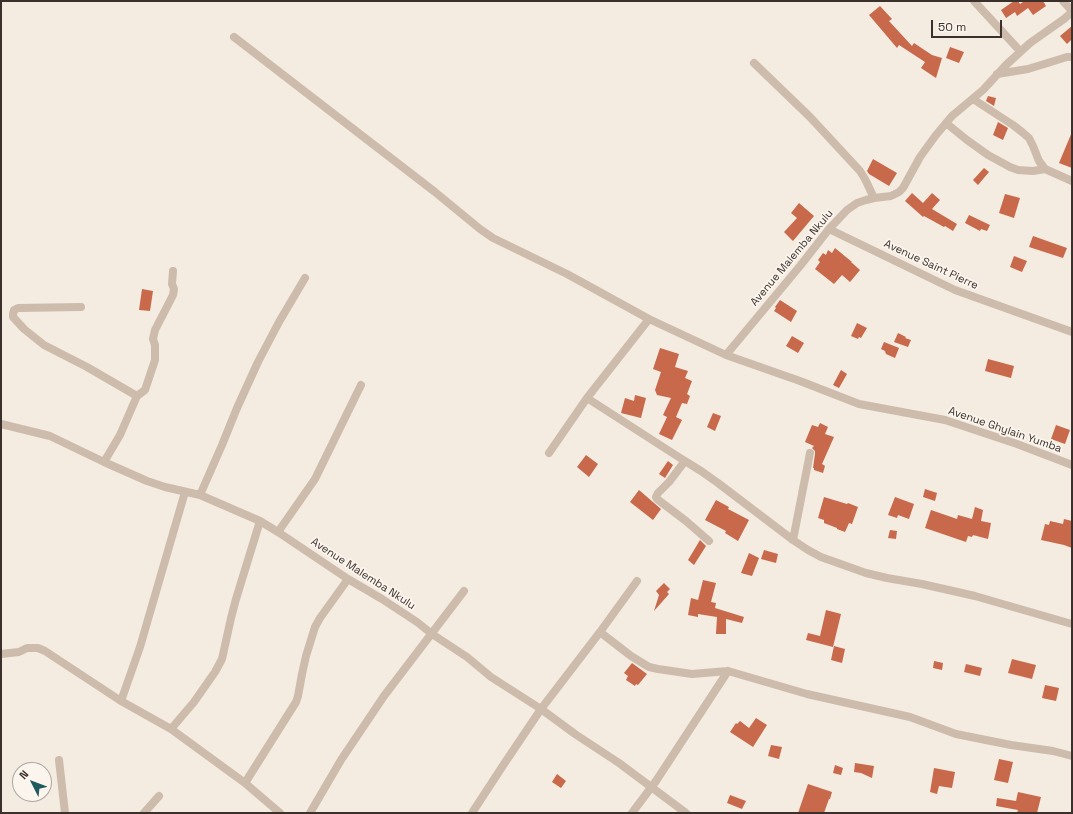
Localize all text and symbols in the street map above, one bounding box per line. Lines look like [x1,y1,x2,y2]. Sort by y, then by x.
scale bar [933,12,1004,38]
text: 50 m [938,19,966,35]
street label: Avenue Malemba Nkulu [748,207,836,309]
street label: Avenue Saint Pierre [882,237,980,293]
street label: Avenue Ghylain Yumba [947,404,1063,456]
street label: Avenue Malemba Nkulu [308,535,418,613]
north arrow [12,762,52,802]
text: N [16,767,31,782]

